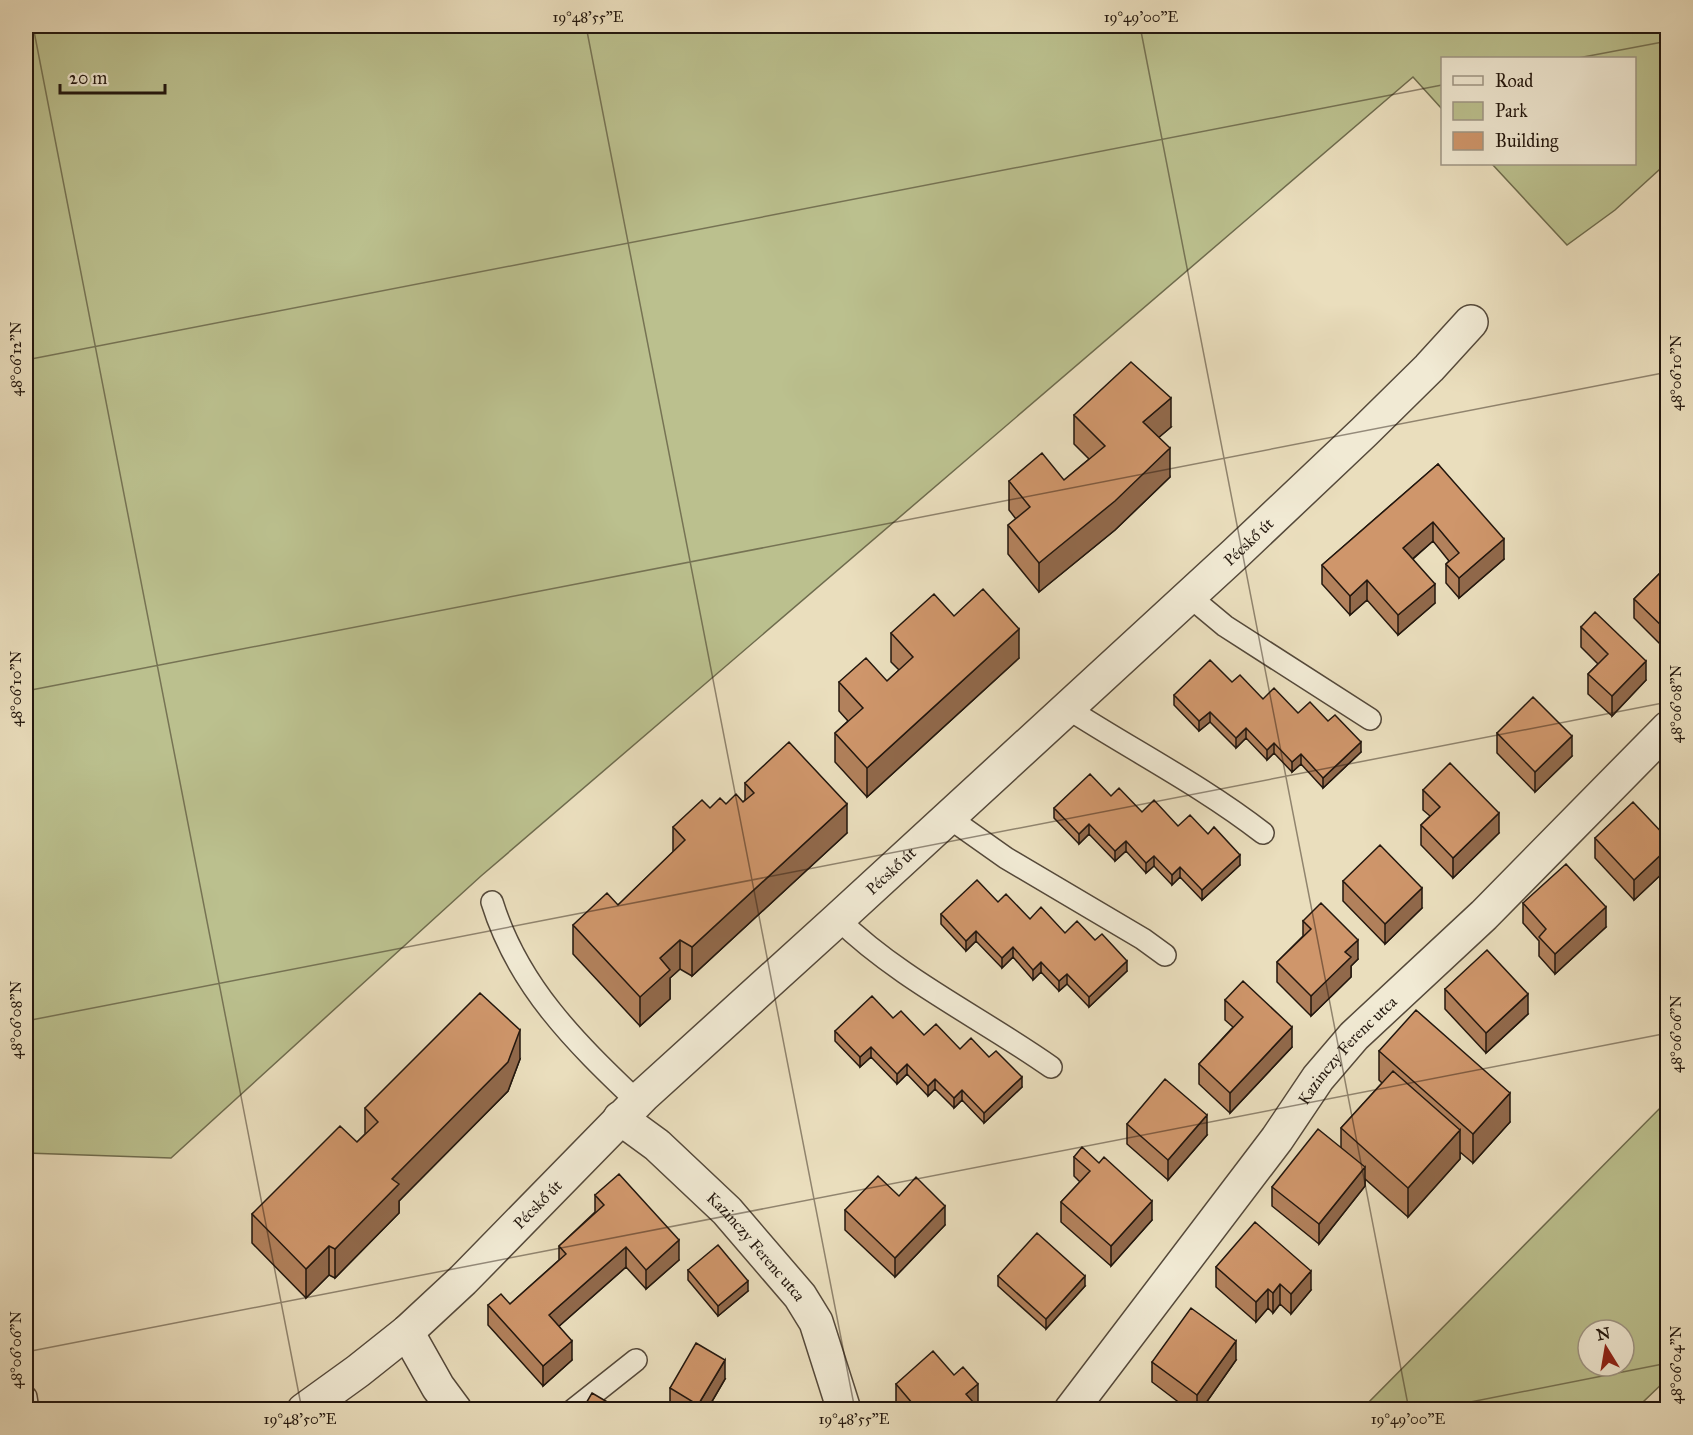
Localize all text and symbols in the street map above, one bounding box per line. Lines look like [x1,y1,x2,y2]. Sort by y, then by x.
text: 19°48'55"E [552,8,624,26]
text: 19°49'00"E [1104,8,1179,26]
scale bar [60,57,165,95]
legend [1441,57,1636,165]
text: 20 m [69,67,107,89]
text: Road [1495,70,1533,92]
text: Park [1495,100,1528,122]
text: Building [1495,130,1559,153]
text: 48°06'12"N [7,321,25,396]
text: 48°06'10"N [1667,335,1685,411]
street label: Pécskő út [1220,513,1277,569]
text: 48°06'10"N [7,651,25,727]
text: 48°06'08"N [1667,665,1685,743]
street label: Pécskő út [862,843,920,898]
text: 48°06'08"N [7,981,25,1059]
street label: Kazinczy Ferenc utca [1294,992,1401,1108]
text: 48°06'06"N [1667,995,1685,1073]
street label: Pécskő út [509,1175,566,1232]
street label: Kazinczy Ferenc utca [703,1188,810,1304]
text: 48°06'06"N [7,1311,25,1389]
north arrow [1576,1318,1636,1378]
text: N [1595,1323,1612,1344]
text: 48°06'04"N [1667,1325,1685,1404]
text: 19°48'50"E [264,1410,337,1428]
text: 19°48'55"E [818,1410,890,1428]
text: 19°49'00"E [1371,1410,1446,1428]

